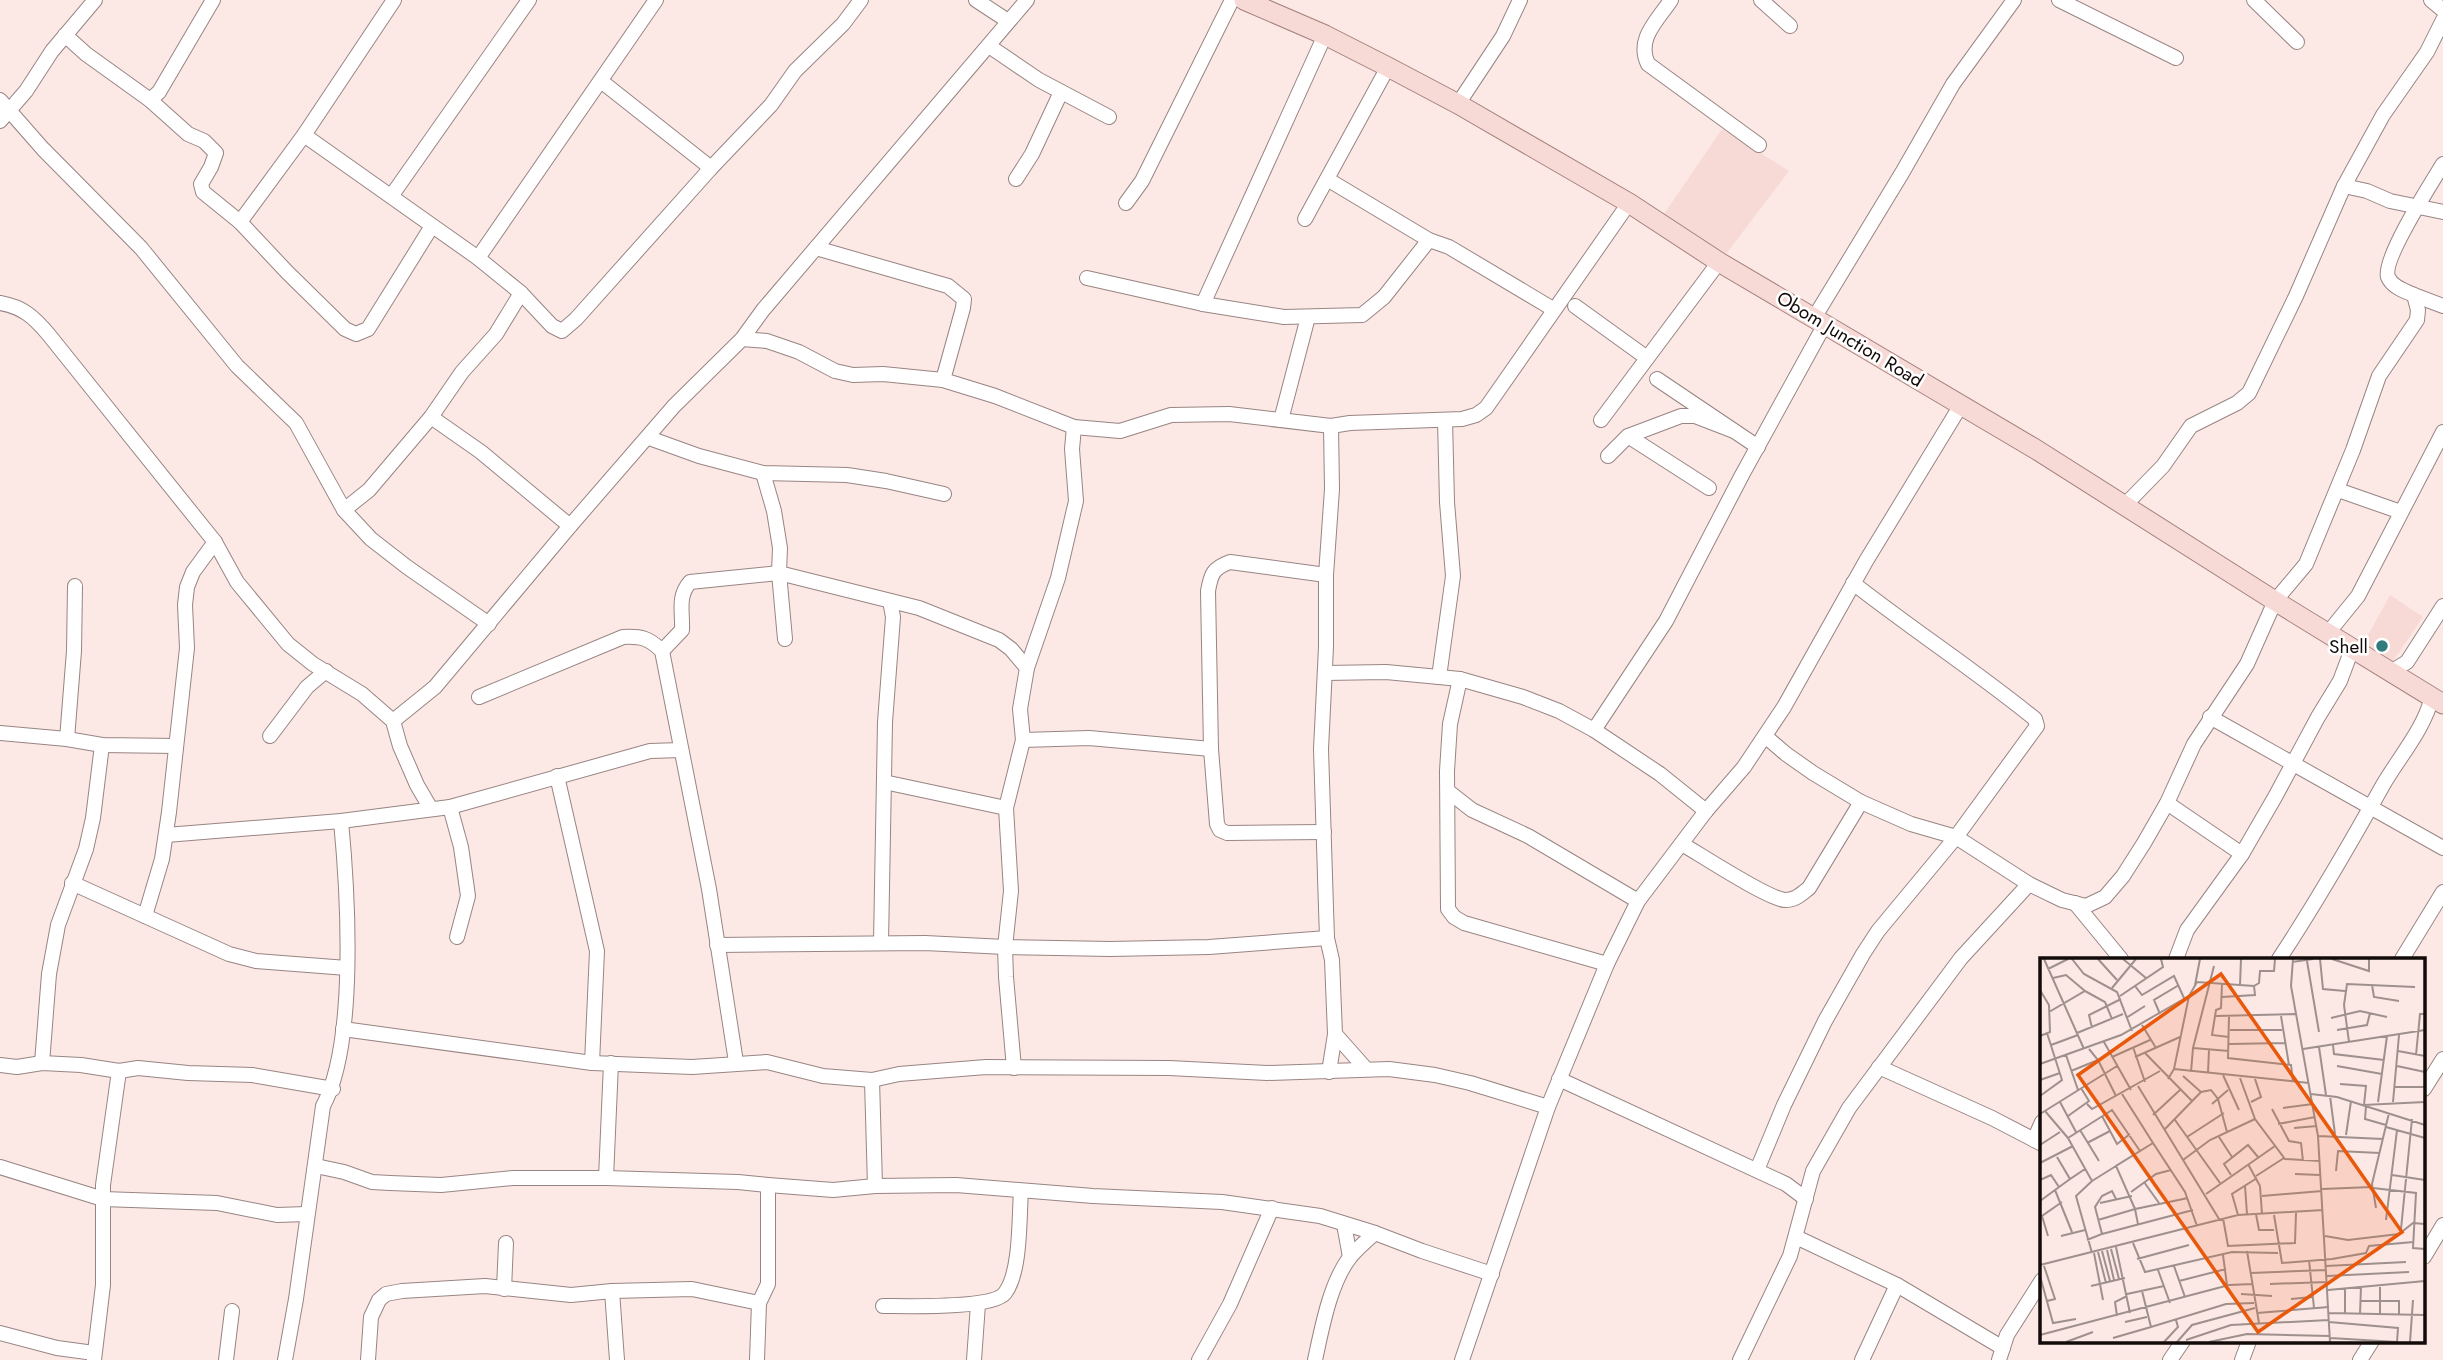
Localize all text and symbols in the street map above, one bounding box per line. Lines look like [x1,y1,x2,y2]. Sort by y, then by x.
street label: Obom Junction Road [1772,284,1928,394]
place label: Shell [2329,633,2368,660]
marker: Shell [2374,638,2390,654]
inset map [2040,958,2426,1342]

